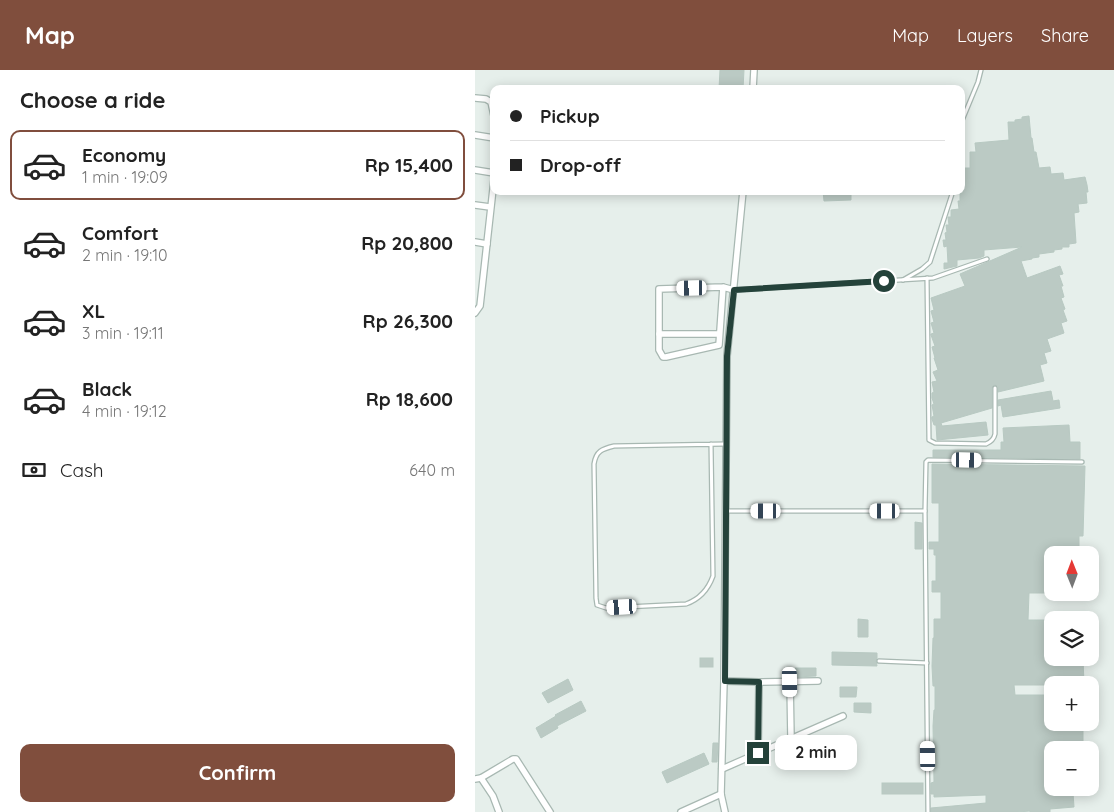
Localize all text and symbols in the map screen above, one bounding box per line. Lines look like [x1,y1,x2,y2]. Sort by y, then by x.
text: Map [25,20,75,50]
text: Map [892,24,929,47]
text: Layers [957,24,1013,47]
text: Share [1041,24,1089,47]
text: Choose a ride [20,86,165,114]
text: Pickup [540,104,600,128]
icon: car [22,143,67,188]
text: Economy [82,143,166,167]
text: Rp 15,400 [365,153,453,177]
text: Drop-off [540,153,621,177]
text: 1 min · 19:09 [82,167,168,187]
icon: car [22,221,67,266]
text: Comfort [82,221,159,245]
text: Rp 20,800 [361,231,453,255]
text: 2 min · 19:10 [82,245,168,265]
route start [873,270,895,292]
car [676,280,707,296]
icon: car [22,299,67,344]
text: XL [82,299,105,323]
text: Rp 26,300 [363,309,453,333]
text: 3 min · 19:11 [82,323,164,343]
icon: car [22,377,67,422]
text: Black [82,377,132,401]
text: Rp 18,600 [366,387,453,411]
text: 4 min · 19:12 [82,401,167,421]
car [951,452,982,468]
icon: cash [20,456,48,484]
text: Cash [60,458,104,482]
text: 640 m [409,460,455,480]
car [751,504,781,519]
car [870,504,900,519]
north arrow [1044,546,1099,601]
map controls [1044,546,1099,796]
car [606,599,637,615]
button: layers [1044,611,1099,666]
car [782,667,797,697]
button: + [1044,676,1099,731]
callout: 2 min [775,736,858,770]
car [920,741,935,771]
button: − [1044,741,1099,796]
route end [747,742,769,764]
text: 2 min [795,742,837,762]
button: Confirm [20,744,455,802]

